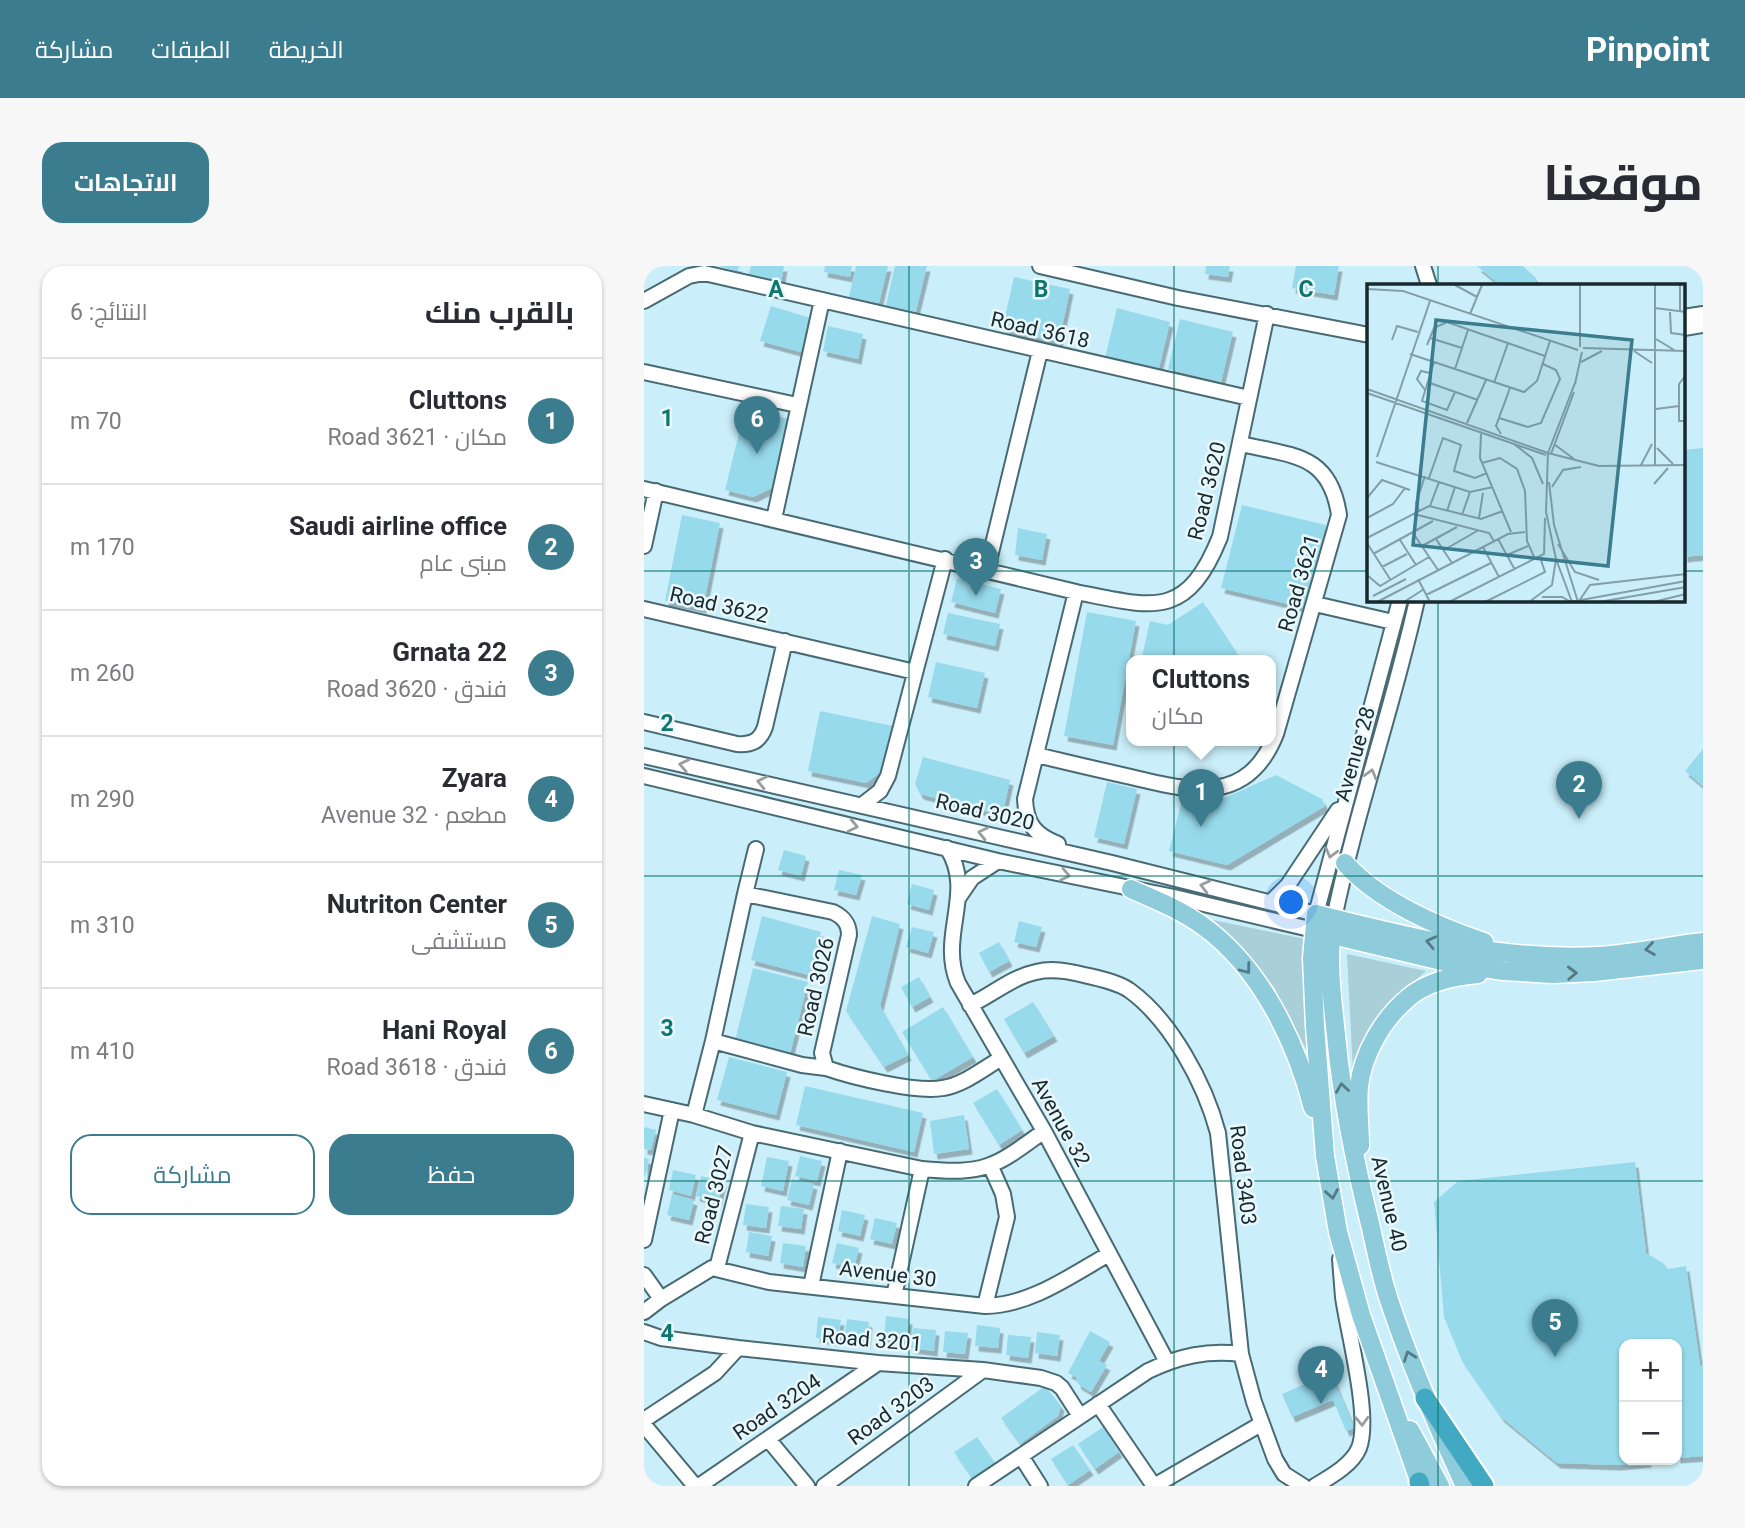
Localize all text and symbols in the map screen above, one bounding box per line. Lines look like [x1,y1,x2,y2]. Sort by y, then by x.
text: Pinpoint [1586,30,1710,69]
text: مشاركة [35,36,113,64]
text: الطبقات [151,36,231,64]
text: الخريطة [269,36,344,64]
button: الاتجاهات [42,142,209,223]
text: موقعنا [1543,155,1703,212]
text: A [768,276,784,303]
text: B [1034,276,1048,303]
text: C [1298,276,1314,303]
inset map [1367,284,1686,602]
text: بالقرب منك [425,295,574,330]
text: النتائج: 6 [70,299,148,326]
street label: Road 3618 [988,307,1092,353]
text: Cluttons [409,385,507,415]
pin: 6 [734,396,780,454]
text: 1 [660,405,674,432]
text: 70 m [70,408,122,435]
text: 1 [544,408,558,435]
text: مكان · Road 3621 [327,424,507,451]
street label: Road 3620 [1183,439,1231,543]
text: Saudi airline office [289,511,507,541]
street label: Road 3621 [1274,531,1324,635]
text: 170 m [70,534,135,561]
text: 2 [544,534,558,561]
pin: 3 [953,538,999,596]
text: مبنى عام [419,550,507,577]
street label: Road 3622 [667,582,771,628]
text: Grnata 22 [392,637,507,667]
popup [1126,655,1276,746]
text: 260 m [70,660,135,687]
text: 3 [544,660,558,687]
text: Cluttons [1152,664,1250,694]
text: فندق · Road 3620 [327,676,507,703]
text: مكان [1152,703,1204,730]
street label: Avenue 28 [1330,704,1380,804]
text: 2 [660,710,674,737]
one-way arrow [678,758,690,773]
pin: 2 [1556,761,1602,819]
text: Zyara [442,763,507,793]
one-way arrow [1362,768,1377,780]
pin: 1 [1178,769,1224,827]
one-way arrow [756,776,768,791]
text: 290 m [70,786,135,813]
text: 4 [544,786,558,813]
street label: Road 3020 [933,789,1037,835]
text: مطعم · Avenue 32 [321,802,507,829]
one-way arrow [847,818,859,832]
one-way arrow [977,827,989,842]
one-way arrow [1325,847,1339,859]
one-way arrow [1059,866,1071,881]
one-way arrow [1199,880,1211,894]
your location [1274,885,1308,919]
text: Nutriton Center [327,889,507,919]
text: 310 m [70,912,135,939]
text: 5 [544,912,558,939]
text: مستشفى [411,928,507,955]
street label: Road 3026 [793,935,839,1039]
one-way arrow [1425,935,1437,950]
one-way arrow [1644,941,1656,956]
one-way arrow [1237,961,1250,974]
one-way arrow [1568,965,1578,981]
text: Hani Royal [382,1015,507,1045]
text: 3 [660,1015,674,1042]
text: 410 m [70,1038,135,1065]
text: 6 [544,1038,558,1065]
text: فندق · Road 3618 [327,1054,507,1081]
street label: Avenue 32 [1027,1074,1095,1171]
one-way arrow [1335,1082,1350,1094]
street label: Road 3403 [1225,1124,1261,1226]
button: مشاركة [70,1134,315,1215]
button: حفظ [329,1134,574,1215]
street label: Road 3027 [690,1143,738,1247]
street label: Avenue 40 [1366,1154,1412,1254]
one-way arrow [1323,1188,1338,1200]
street label: Avenue 30 [838,1256,938,1292]
pin: 5 [1532,1299,1578,1357]
text: 4 [660,1320,674,1347]
street label: Road 3201 [821,1324,923,1356]
map controls [1619,1339,1682,1465]
button: + [1619,1339,1682,1402]
pin: 4 [1298,1346,1344,1404]
one-way arrow [1403,1350,1417,1362]
street label: Road 3204 [729,1369,826,1445]
street label: Road 3203 [843,1372,939,1450]
button: − [1619,1402,1682,1465]
one-way arrow [1354,1416,1369,1427]

